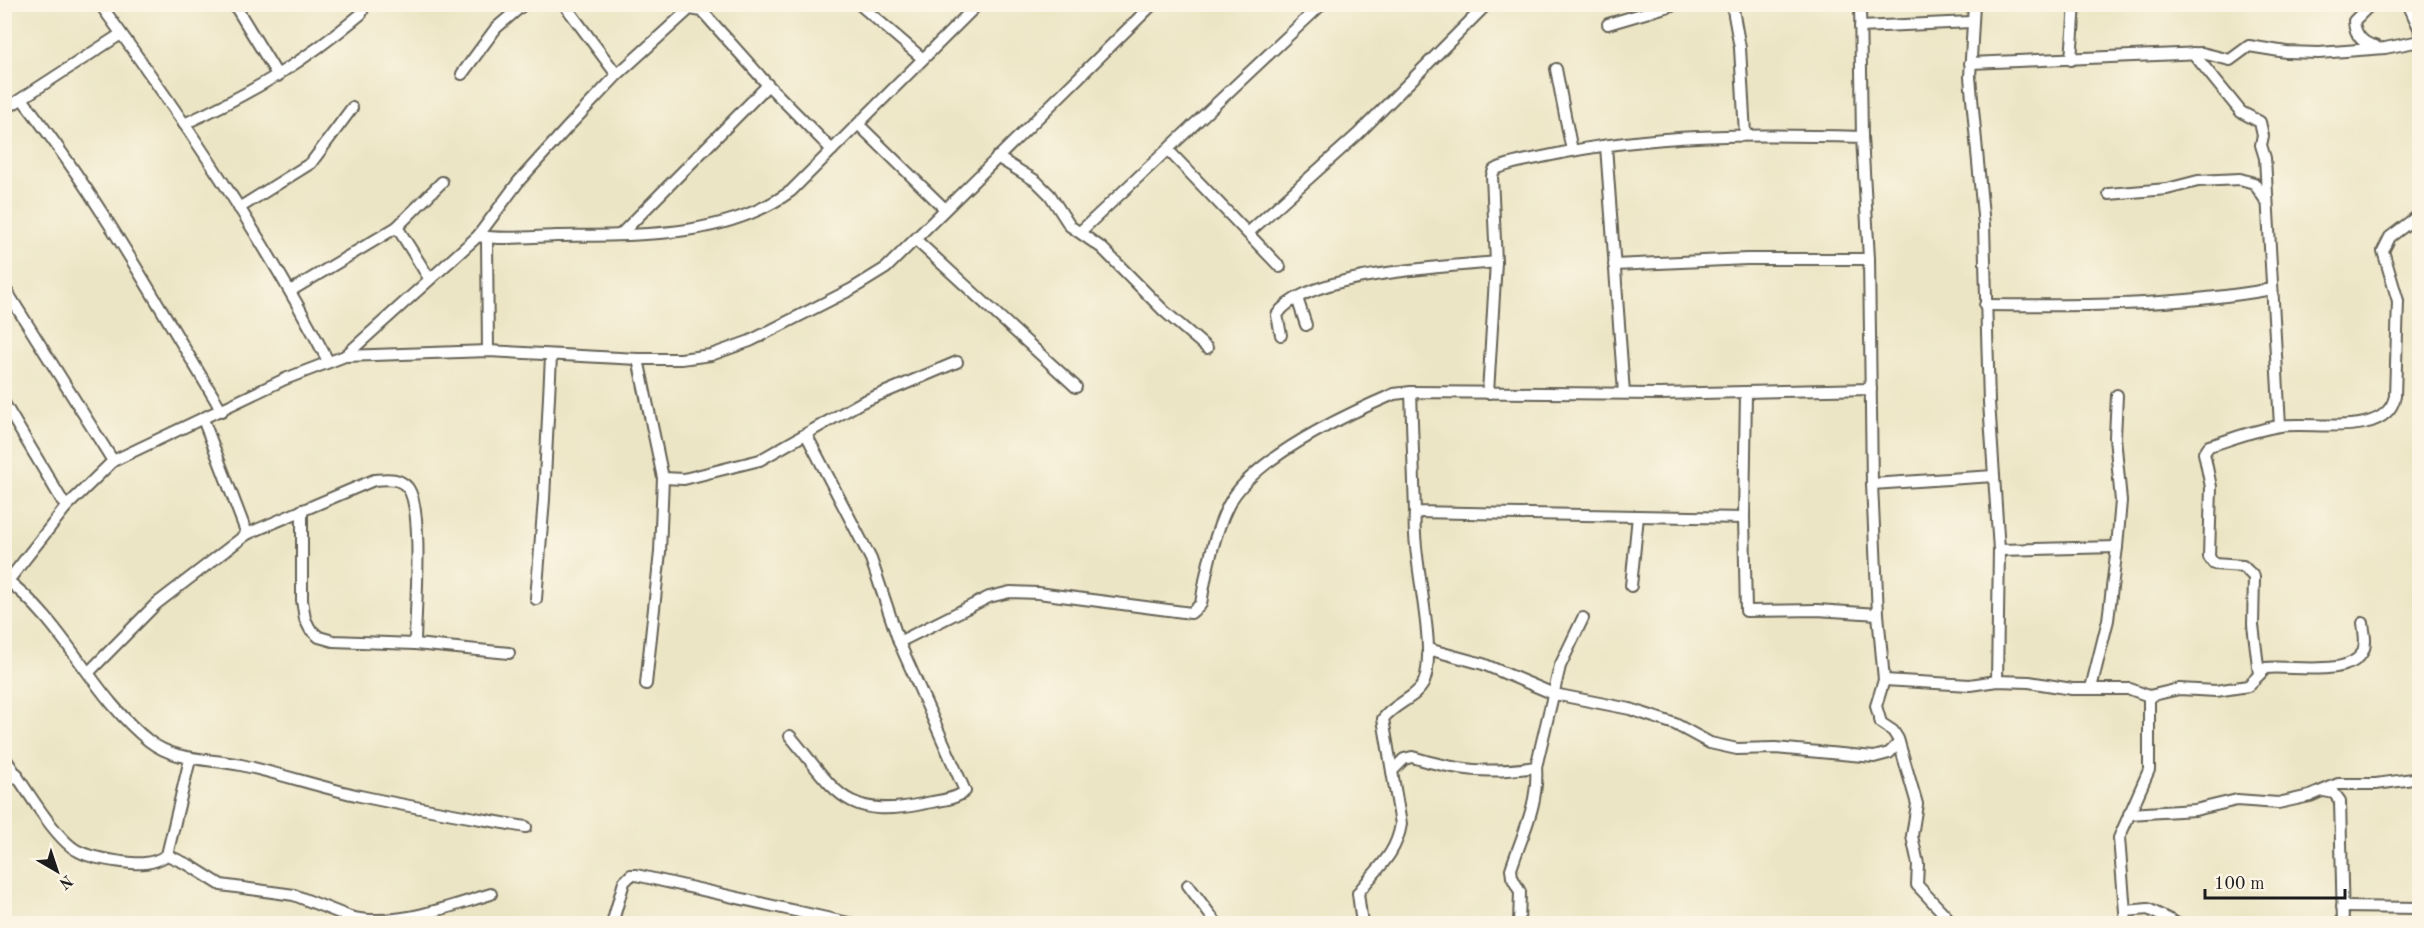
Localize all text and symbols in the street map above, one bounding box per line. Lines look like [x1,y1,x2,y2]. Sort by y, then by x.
north arrow [27,841,87,901]
scale bar [2205,862,2344,900]
text: N [55,871,75,892]
text: 100 m [2214,875,2265,893]

